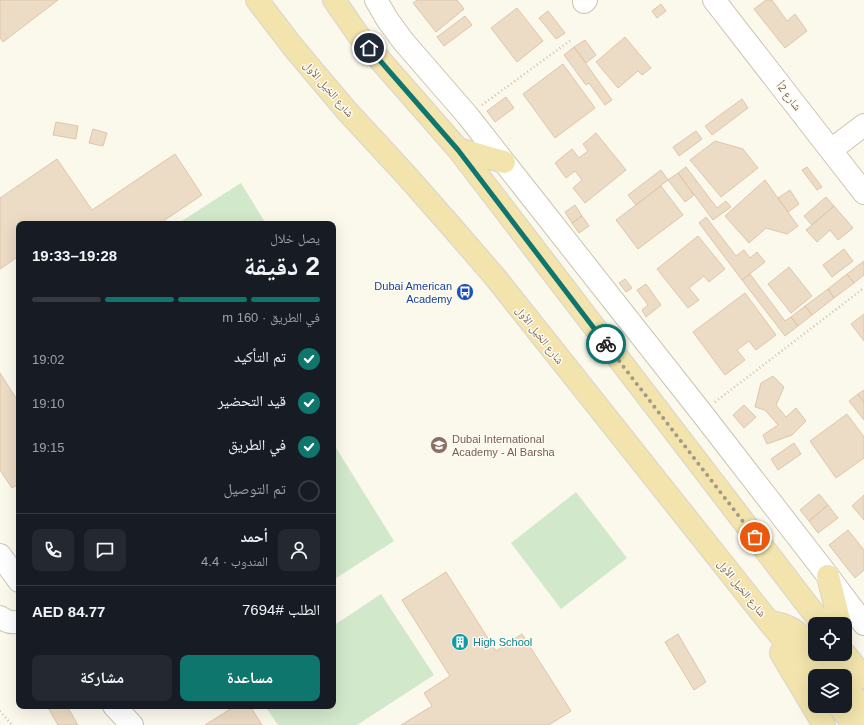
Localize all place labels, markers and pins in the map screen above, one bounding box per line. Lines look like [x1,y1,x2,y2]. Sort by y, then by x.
pin [352,31,386,65]
place label: Dubai American Academy [374,280,452,305]
bus stop icon: Dubai American Academy [455,282,475,302]
place label: Dubai International Academy - Al Barsha [452,433,556,458]
school or university icon: Dubai International Academy - Al Barsha [429,435,449,455]
pin [738,520,772,554]
building icon: High School [450,632,470,652]
place label: High School [473,636,532,648]

